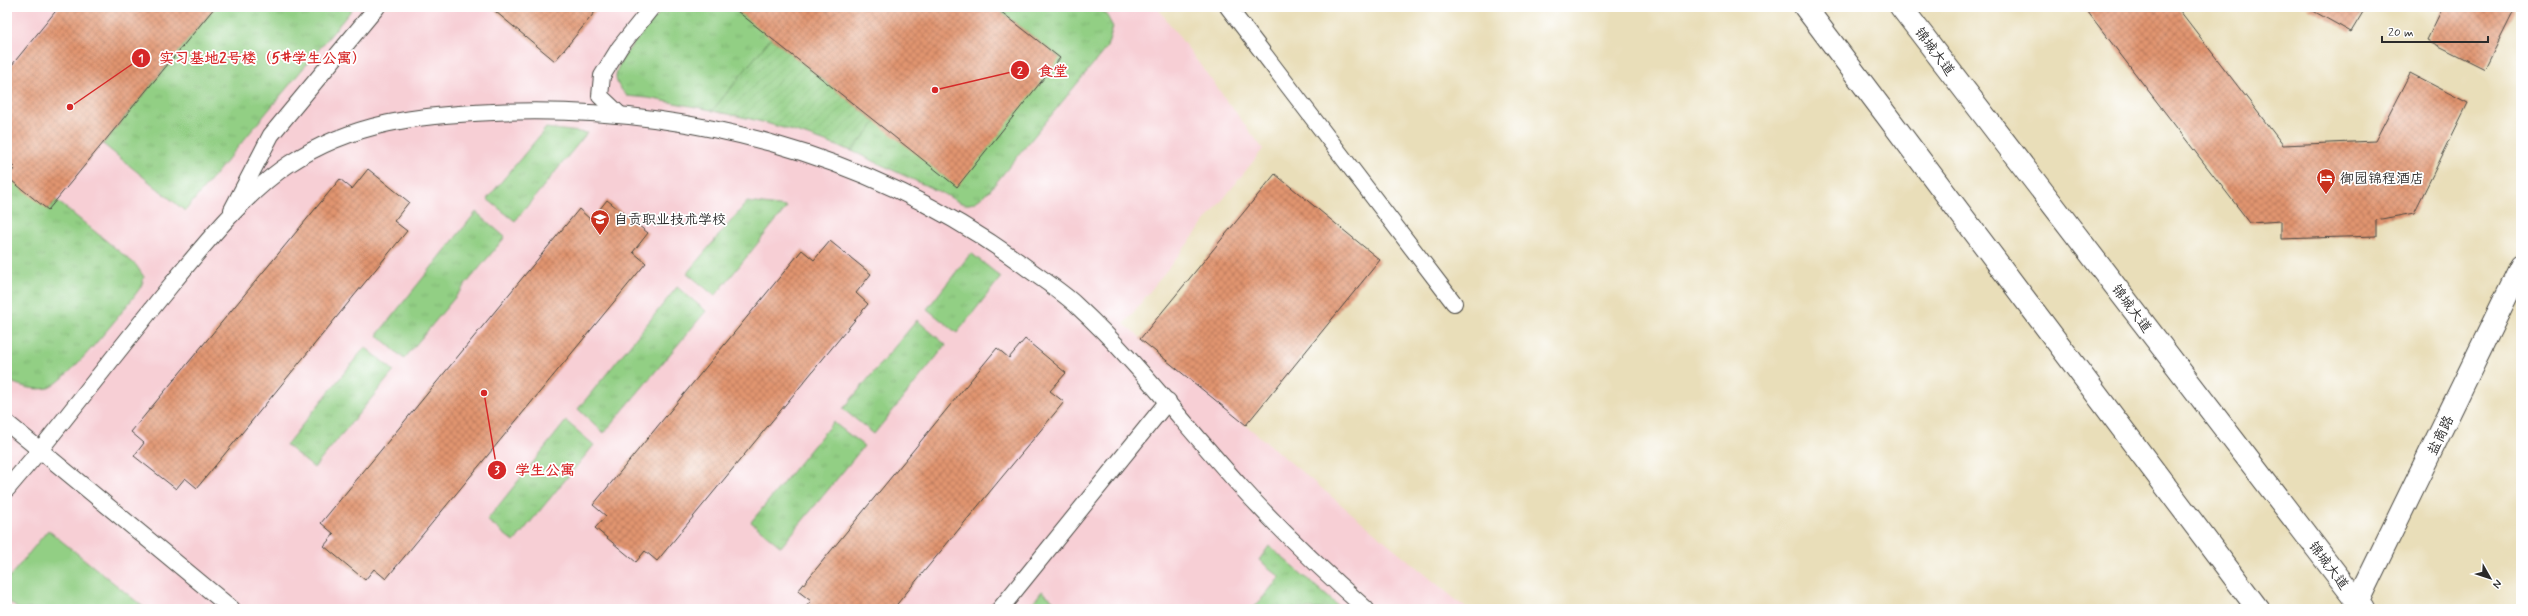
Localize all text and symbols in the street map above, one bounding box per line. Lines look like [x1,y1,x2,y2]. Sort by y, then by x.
scale bar [2382,18,2488,44]
street label: 锦城大道 [1910,24,1958,79]
text: 20 m [2388,25,2414,41]
callout: 实习基地2号楼（5#学生公寓） [131,44,375,71]
text: 实习基地2号楼（5#学生公寓） [159,49,367,69]
text: 1 [138,51,144,67]
callout: 食堂 [1010,57,1076,84]
text: 食堂 [1038,62,1068,82]
text: 2 [1017,64,1023,80]
hotel icon: 御园锦程酒店 [2315,167,2337,195]
place label: 御园锦程酒店 [2340,170,2424,188]
school or university icon: 自贡职业技术学校 [589,208,611,236]
place label: 自贡职业技术学校 [614,211,726,229]
street label: 锦城大道 [2107,281,2155,336]
street label: 盐商路 [2424,413,2458,458]
callout: 学生公寓 [487,457,583,484]
text: 学生公寓 [515,461,575,481]
text: 3 [494,463,500,479]
street label: 锦城大道 [2304,538,2352,593]
north arrow [2470,558,2510,598]
text: N [2489,576,2505,591]

